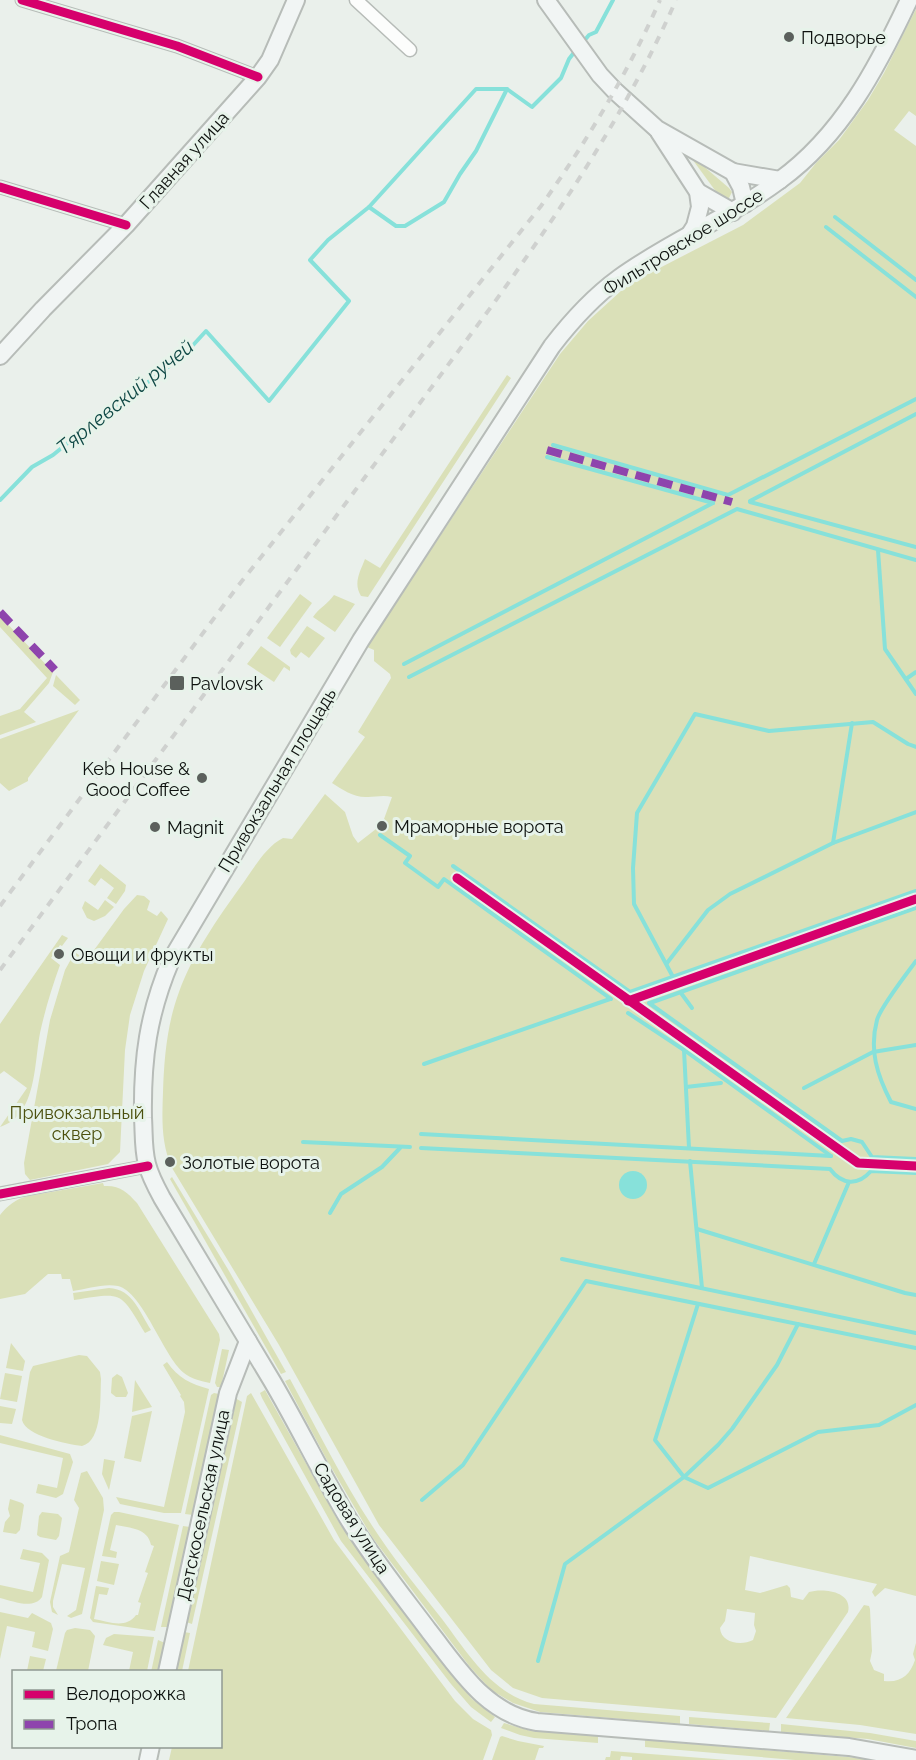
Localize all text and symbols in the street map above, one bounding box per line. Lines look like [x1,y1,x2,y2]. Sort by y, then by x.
place label: Подворье [801,27,886,48]
marker: Подворье [782,30,796,44]
street label: Главная улица [135,107,233,213]
street label: Фильтровское шоссе [599,184,767,300]
water label: Тярлевский ручей [52,334,198,460]
place label: Pavlovsk [190,673,264,694]
marker: Pavlovsk [168,674,186,692]
street label: Привокзальная площадь [214,684,340,876]
place label: Keb House & Good Coffee [82,758,190,800]
marker: Keb House & Good Coffee [195,771,209,785]
place label: Мраморные ворота [394,816,564,837]
place label: Magnit [167,817,224,838]
marker: Мраморные ворота [375,819,389,833]
marker: Magnit [148,820,162,834]
place label: Овощи и фрукты [71,944,213,965]
marker: Овощи и фрукты [52,947,66,961]
park label: Привокзальный сквер [10,1102,144,1144]
place label: Золотые ворота [182,1152,320,1173]
marker: Золотые ворота [163,1155,177,1169]
street label: Детскосельская улица [172,1408,234,1602]
street label: Садовая улица [309,1459,395,1577]
legend [12,1670,222,1748]
text: Велодорожка [66,1683,186,1704]
text: Тропа [66,1713,117,1734]

